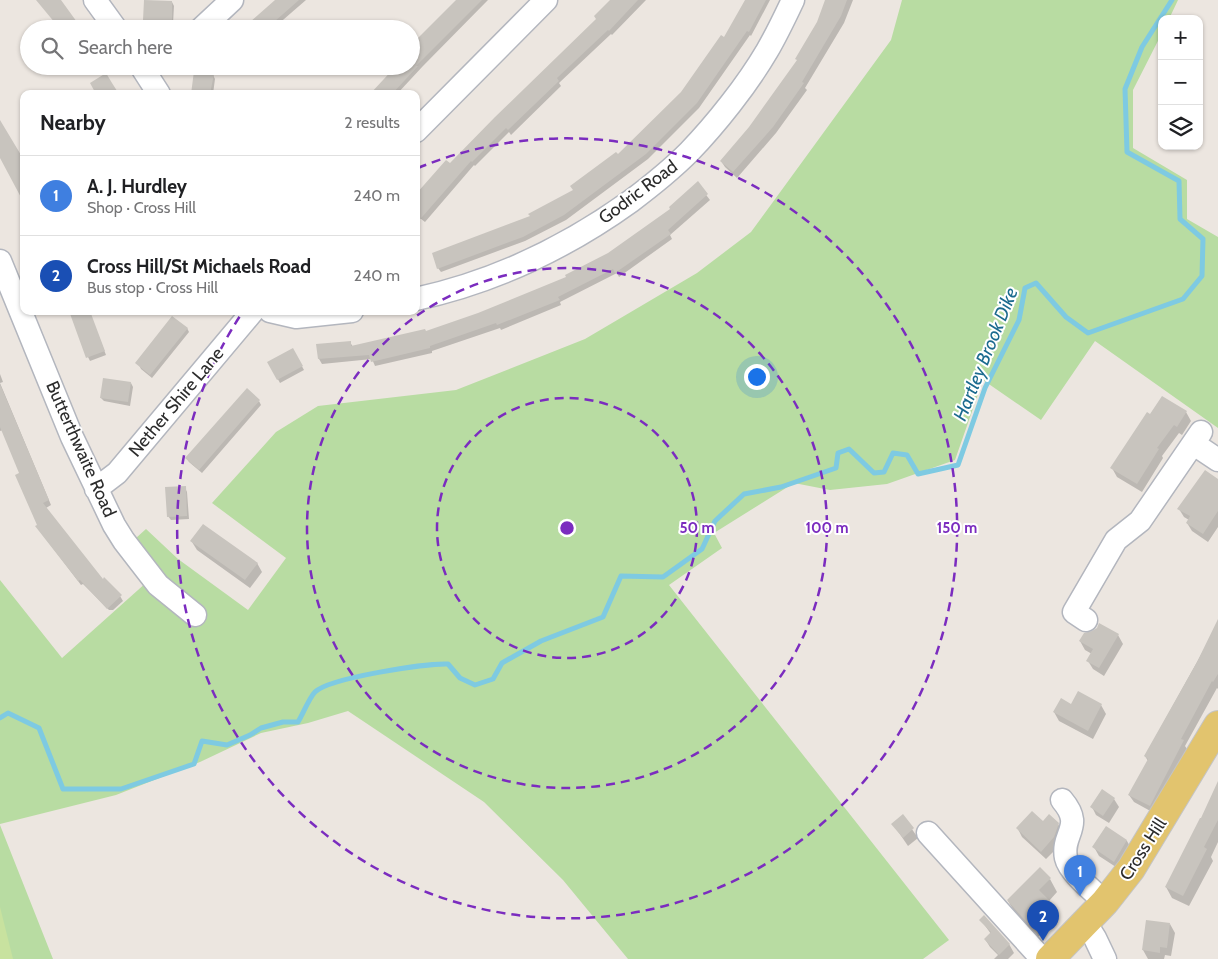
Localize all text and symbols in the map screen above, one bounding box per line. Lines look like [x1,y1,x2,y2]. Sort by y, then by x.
map controls [1158,15,1203,150]
button: + [1158,15,1203,60]
search box [20,20,420,75]
icon: search [38,34,66,62]
text: Search here [78,36,172,59]
button: − [1158,60,1203,105]
button: layers [1158,105,1203,150]
text: Nearby [40,110,106,135]
text: 2 results [344,113,400,132]
street label: Godric Road [594,155,682,229]
text: A. J. Hurdley [87,175,187,198]
text: 1 [53,186,59,205]
text: 240 m [354,186,400,205]
text: Shop · Cross Hill [87,198,196,217]
text: Cross Hill/St Michaels Road [87,255,311,278]
text: 2 [52,266,60,285]
text: 240 m [354,266,400,285]
text: Bus stop · Cross Hill [87,278,218,297]
water label: Hartley Brook Dike [948,284,1023,424]
street label: Nether Shire Lane [124,343,228,461]
your location [744,364,770,390]
street label: Butterthwaite Road [41,378,121,520]
centre of rings [558,519,576,537]
text: 50 m [679,519,715,537]
text: 100 m [805,519,849,537]
text: 150 m [937,519,977,537]
street label: Cross Hill [1115,813,1172,884]
pin: 1 [1064,855,1096,896]
pin: 2 [1027,900,1059,941]

